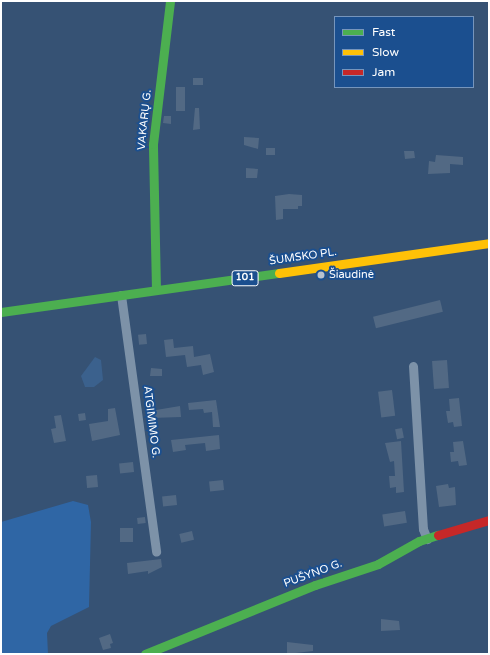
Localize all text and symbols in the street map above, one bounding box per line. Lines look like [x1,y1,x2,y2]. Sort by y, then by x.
legend [334,16,474,88]
text: Fast [372,25,395,39]
text: Slow [372,45,399,59]
text: Jam [372,65,395,79]
street label: VAKARŲ G. [135,89,155,151]
street label: ŠUMSKO PL. [268,246,338,268]
place label: Šiaudinė [329,268,374,282]
road number: 101 [231,270,259,286]
marker: Šiaudinė [316,270,326,280]
street label: ATGIMIMO G. [140,385,162,459]
street label: PUŠYNO G. [282,557,344,591]

